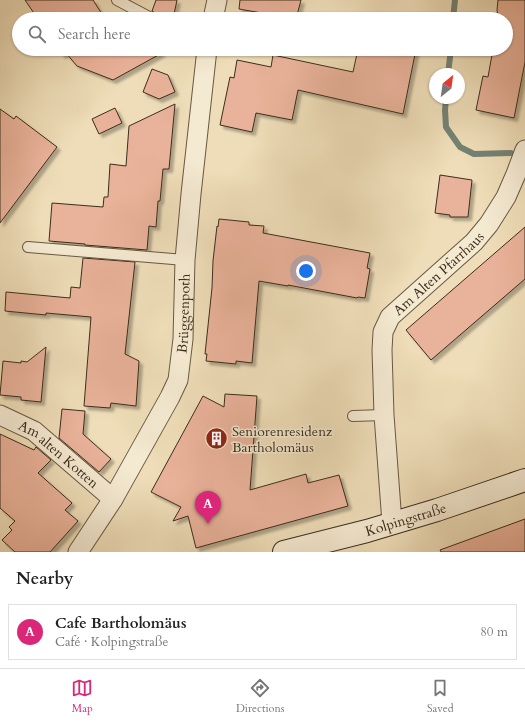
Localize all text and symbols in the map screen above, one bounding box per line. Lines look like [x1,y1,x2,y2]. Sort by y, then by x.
search box [12,12,513,56]
icon: search [26,23,48,45]
text: Search here [58,24,131,44]
north arrow [429,68,465,104]
street label: Am Alten Pfarrhaus [389,228,489,320]
your location [296,261,316,281]
street label: Brüggenpoth [172,273,195,354]
street label: Am alten Kotten [15,416,103,493]
place label: Seniorenresidenz Bartholomäus [232,422,333,457]
building icon: Seniorenresidenz Bartholomäus [204,426,230,452]
pin: A [195,491,221,524]
street label: Kolpingstraße [363,499,449,541]
text: Nearby [16,567,73,590]
text: Cafe Bartholomäus [55,613,186,633]
text: A [25,623,35,641]
text: 80 m [480,623,508,641]
text: Café · Kolpingstraße [55,633,168,651]
tab: Map [71,677,93,716]
tab: Directions [236,677,284,716]
tab: Saved [427,677,454,716]

